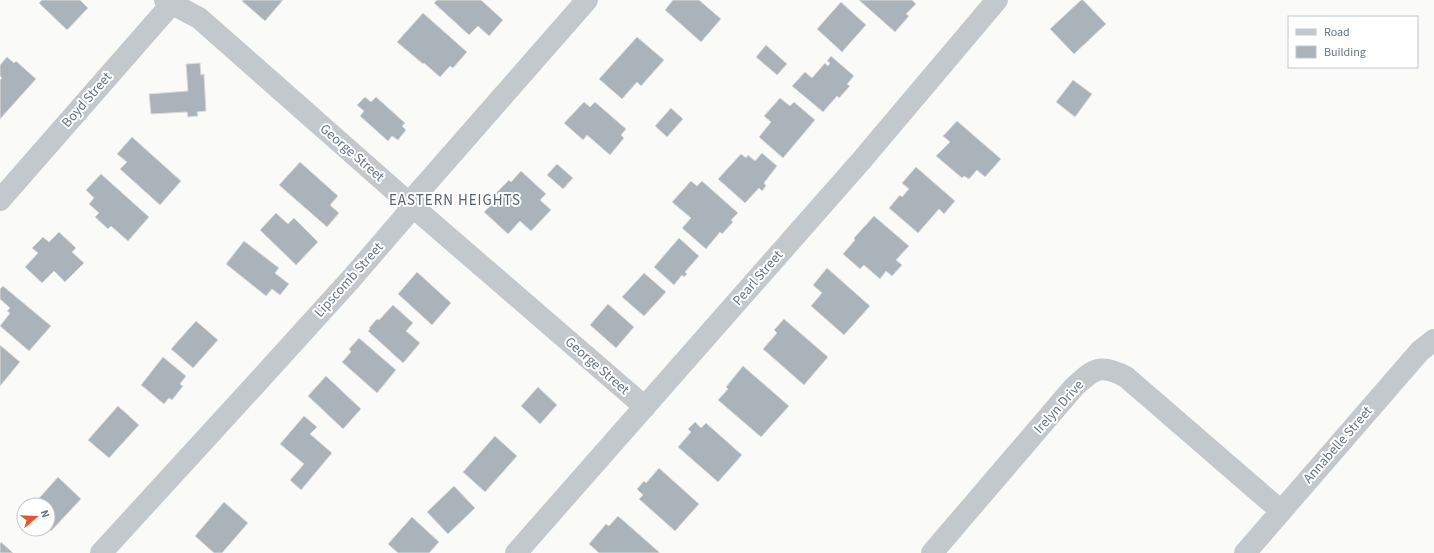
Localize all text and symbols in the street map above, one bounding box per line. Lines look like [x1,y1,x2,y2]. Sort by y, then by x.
legend [1288,16,1418,68]
text: Road [1324,24,1350,41]
text: Building [1324,44,1366,61]
street label: Boyd Street [57,68,117,132]
street label: George Street [315,119,389,187]
district label: EASTERN HEIGHTS [389,190,521,211]
street label: Lipscomb Street [310,238,388,322]
street label: Pearl Street [728,246,788,310]
street label: George Street [560,332,634,400]
street label: Irelyn Drive [1029,376,1089,438]
street label: Annabelle Street [1299,402,1377,488]
north arrow [16,497,56,537]
text: N [37,508,53,520]

